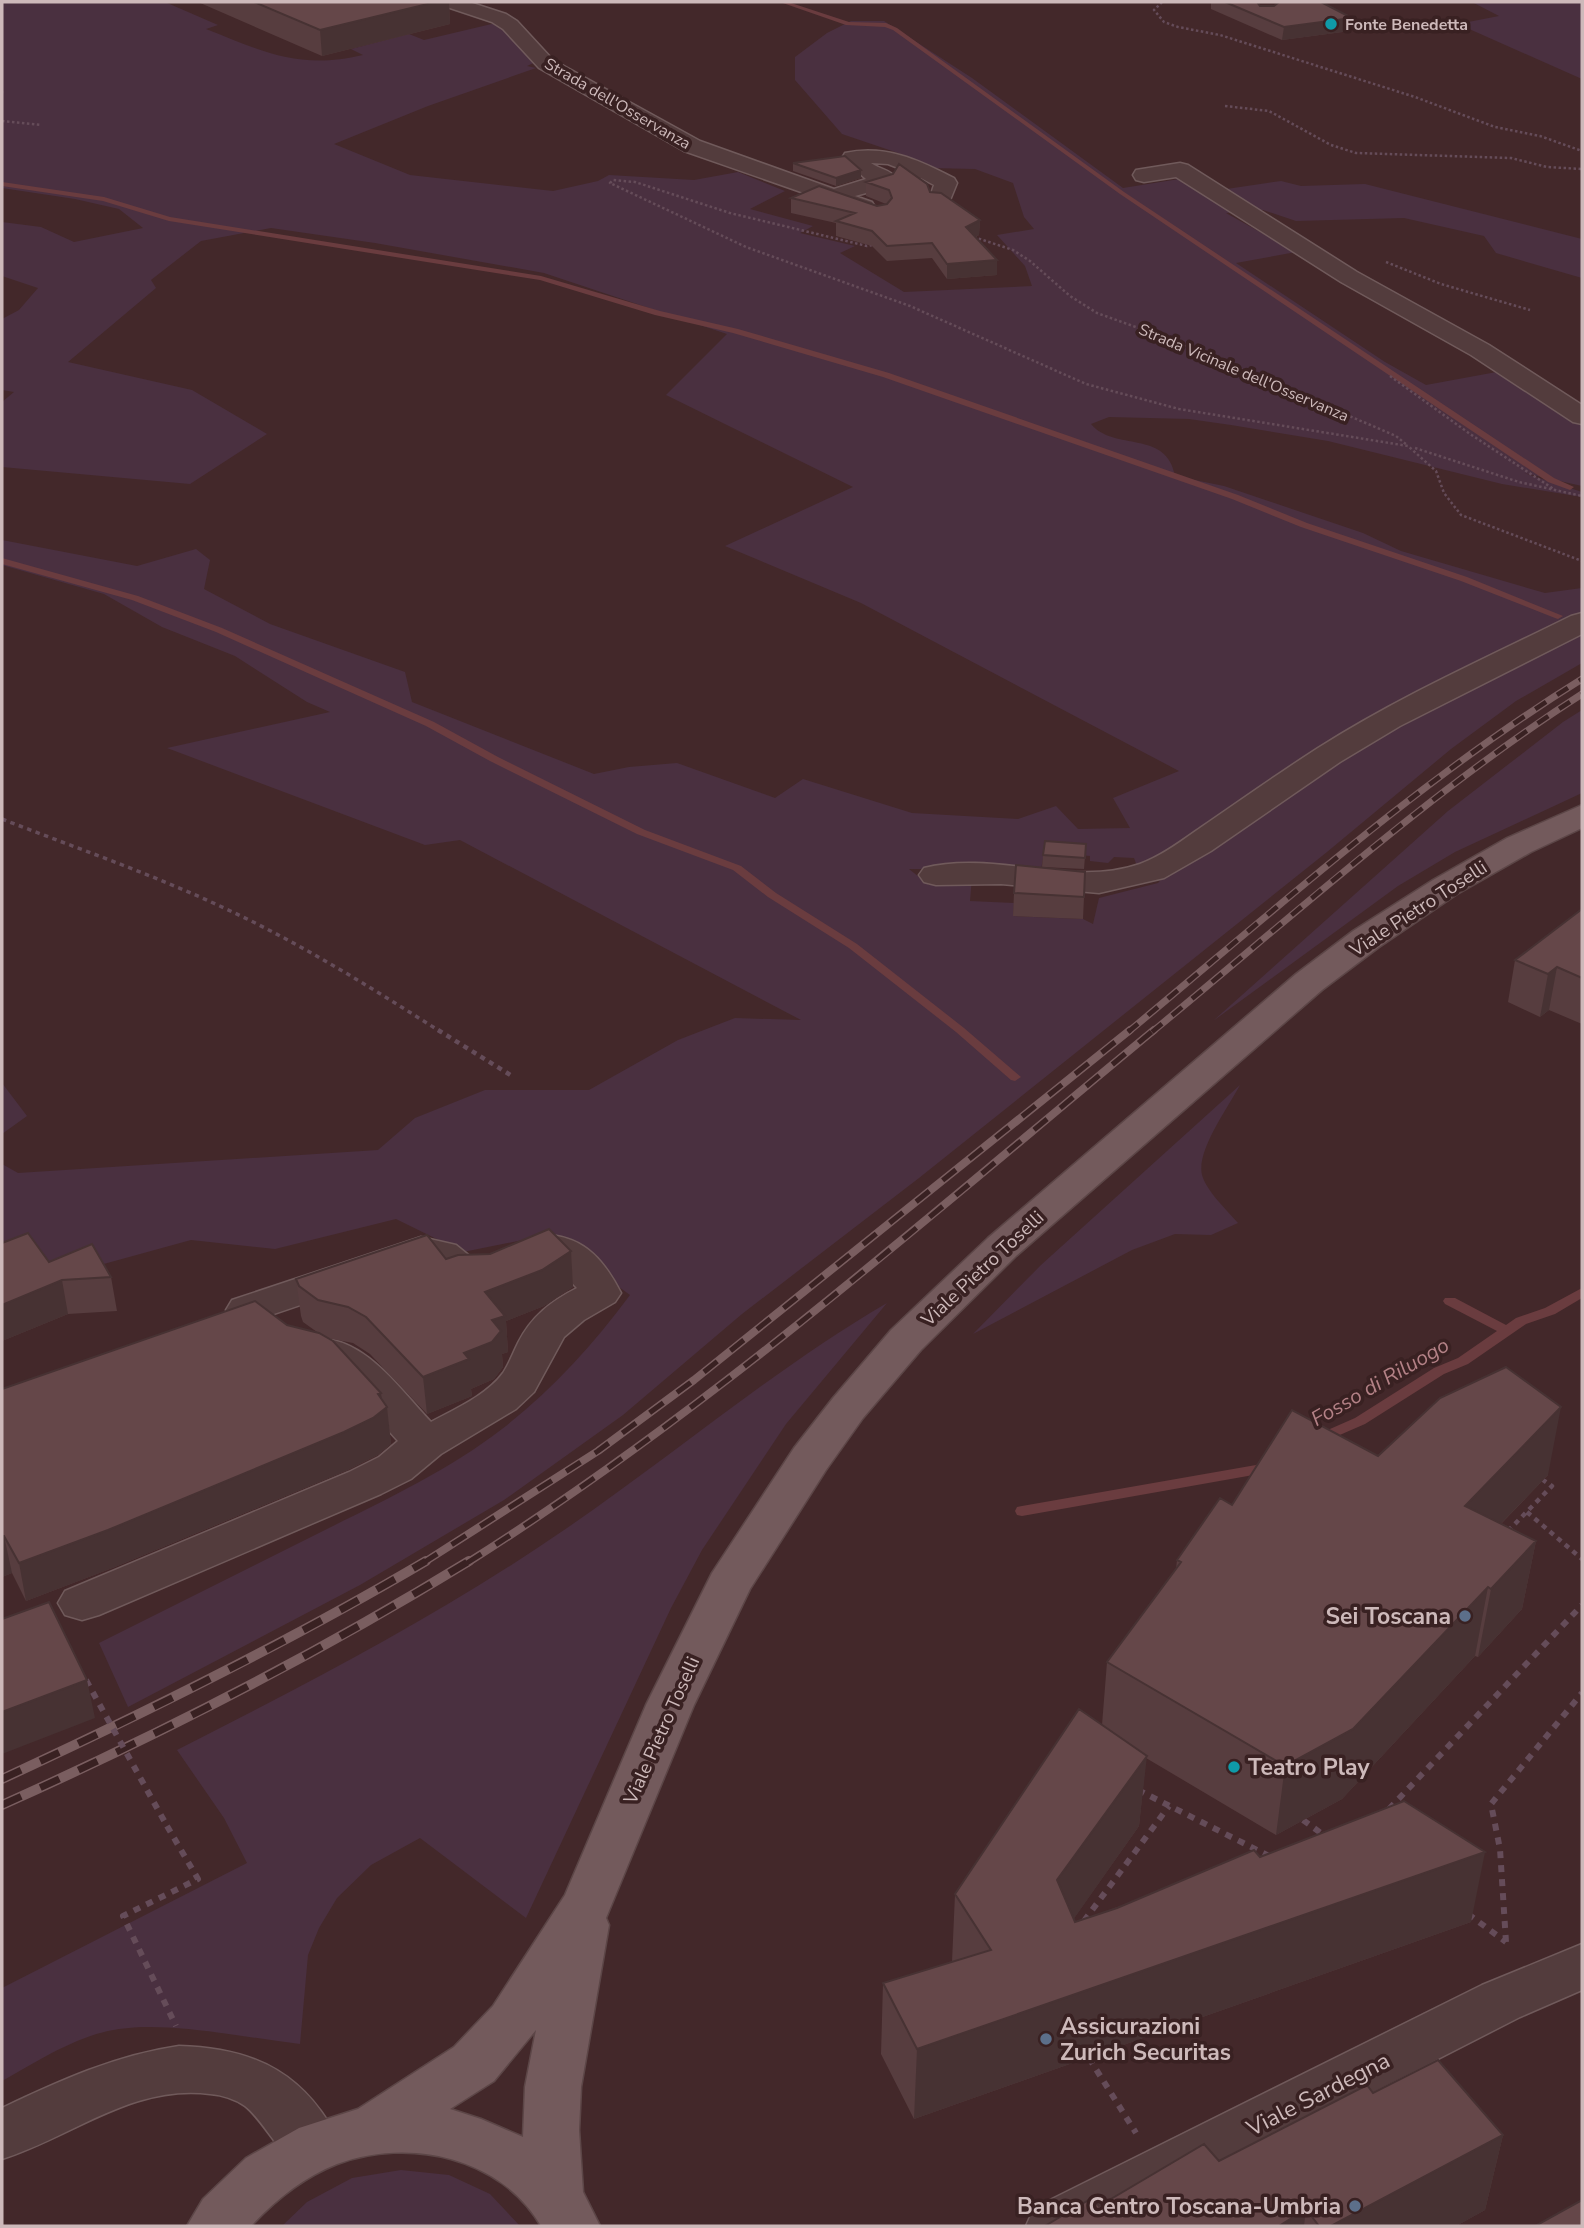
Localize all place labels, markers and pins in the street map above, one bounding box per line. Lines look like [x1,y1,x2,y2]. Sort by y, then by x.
place label: Fonte Benedetta [1345,14,1468,36]
marker: Fonte Benedetta [1323,16,1339,32]
place label: Sei Toscana [1326,1601,1451,1632]
marker: Sei Toscana [1457,1608,1473,1624]
place label: Teatro Play [1248,1752,1370,1783]
marker: Teatro Play [1226,1759,1242,1775]
place label: Assicurazioni Zurich Securitas [1060,2011,1231,2068]
marker: Assicurazioni Zurich Securitas [1038,2031,1054,2047]
place label: Banca Centro Toscana-Umbria [1017,2191,1341,2222]
marker: Banca Centro Toscana-Umbria [1347,2198,1363,2214]

